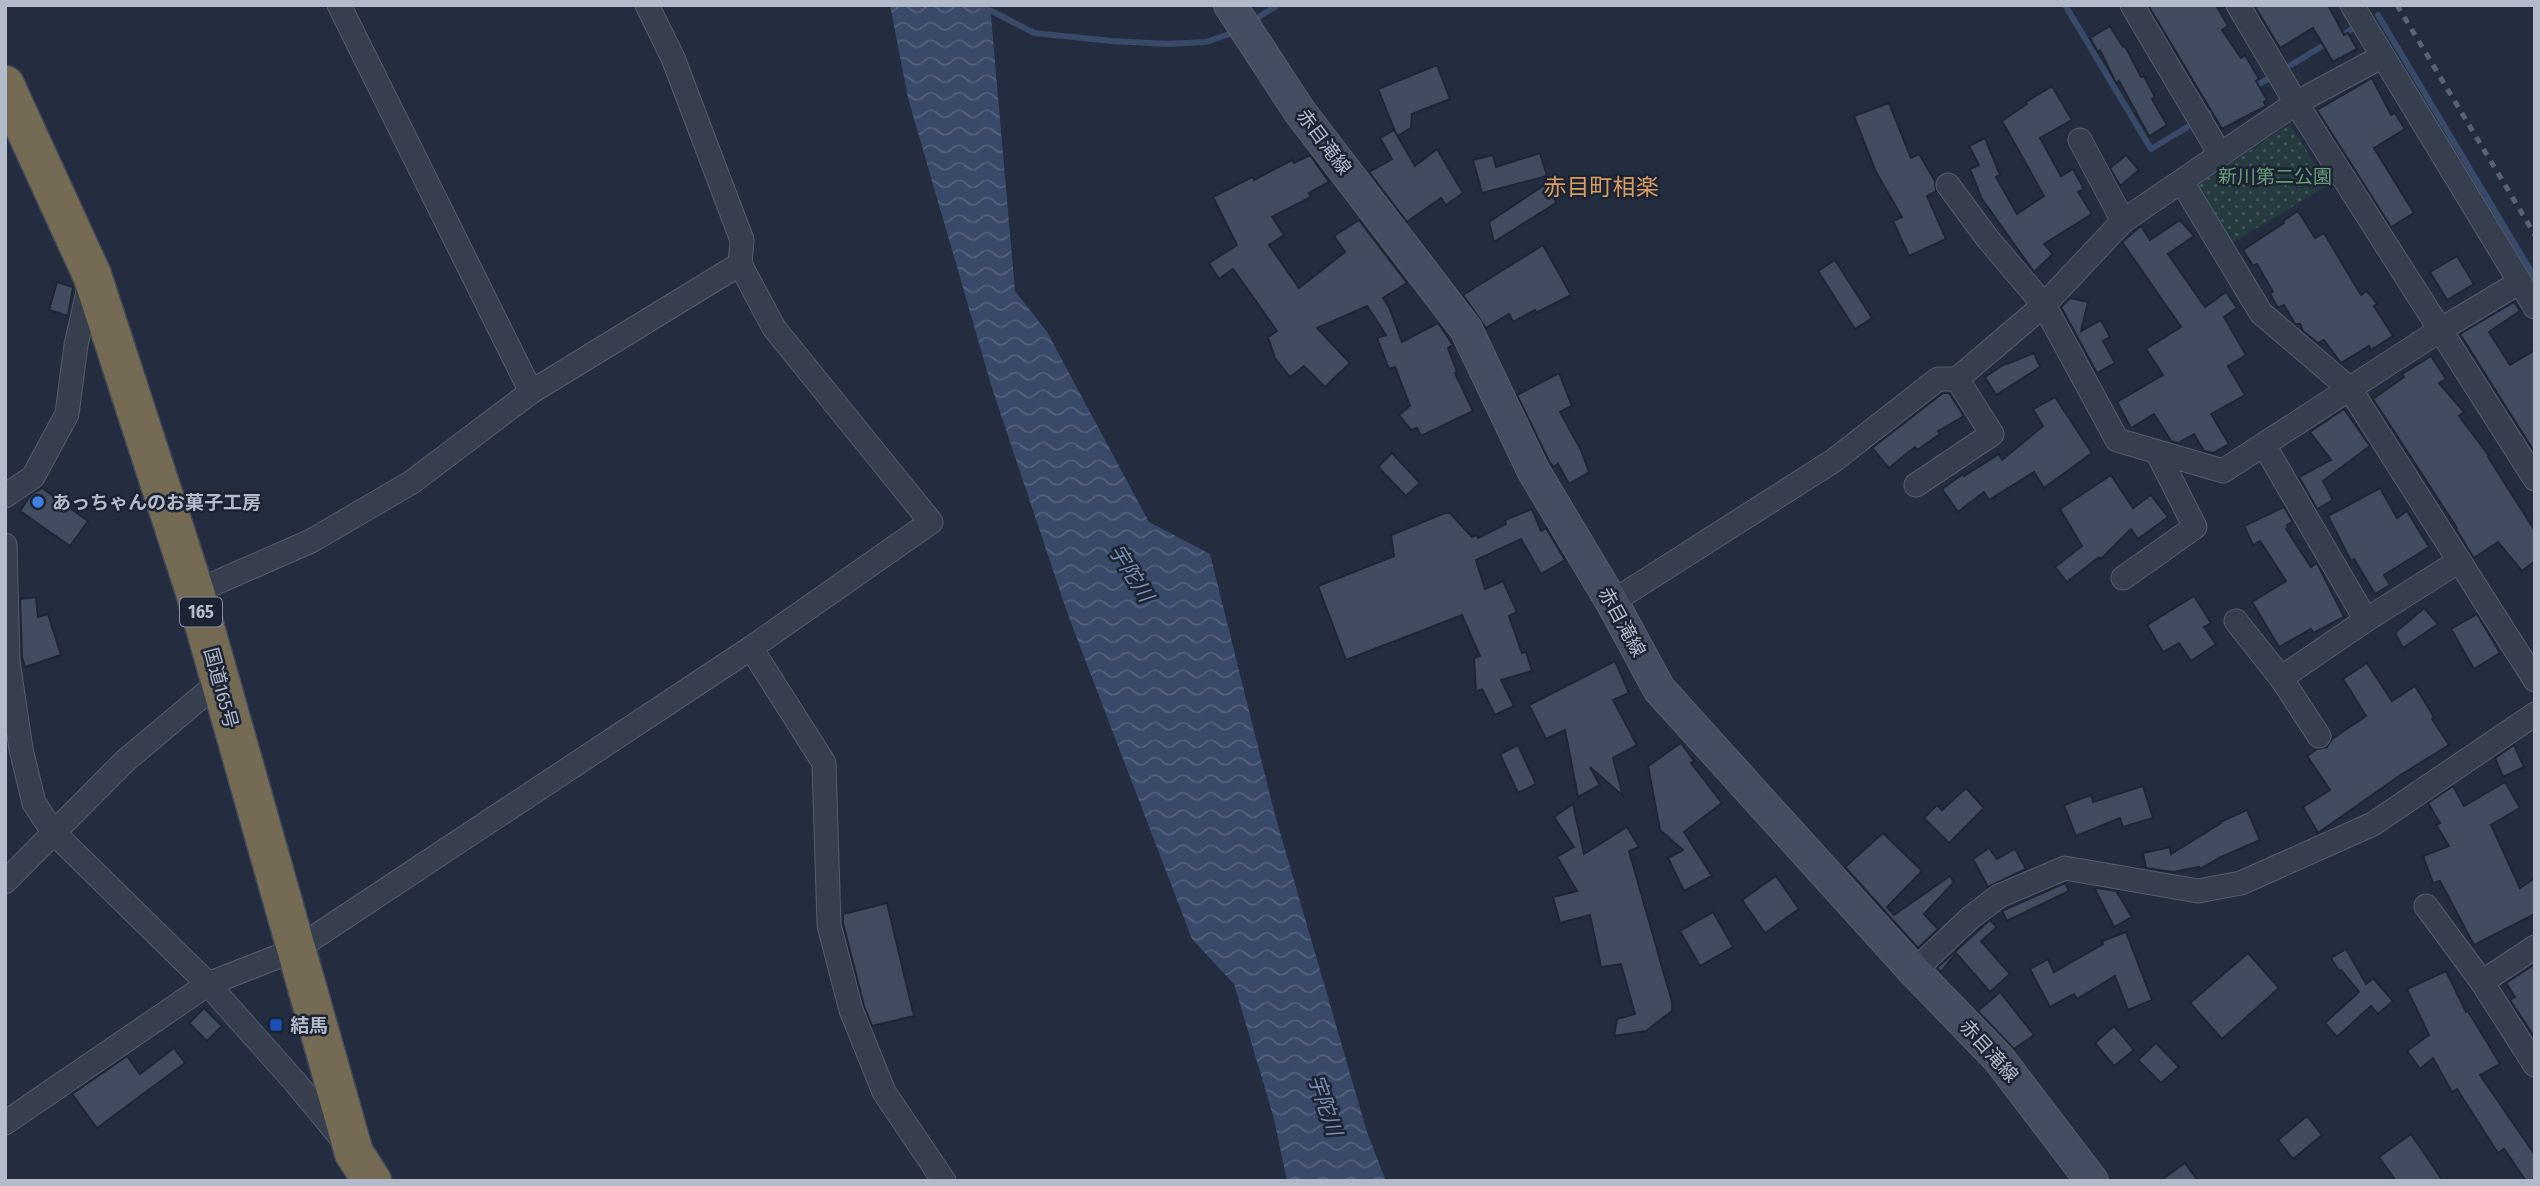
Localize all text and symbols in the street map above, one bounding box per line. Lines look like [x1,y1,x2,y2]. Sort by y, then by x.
street label: 赤目滝線 [1292,105,1356,179]
park label: 新川第二公園 [2218,165,2332,188]
district label: 赤目町相楽 [1544,173,1659,201]
place label: あっちゃんのお菓子工房 [52,491,261,514]
marker: あっちゃんのお菓子工房 [30,494,46,510]
water label: 宇陀川 [1103,539,1160,608]
street label: 赤目滝線 [1594,583,1650,661]
road number: 165 [180,598,222,626]
street label: 国道165号 [199,645,243,731]
place label: 結馬 [290,1014,328,1037]
street label: 赤目滝線 [1955,1015,2023,1087]
marker: 結馬 [268,1017,284,1033]
water label: 宇陀川 [1302,1071,1348,1141]

